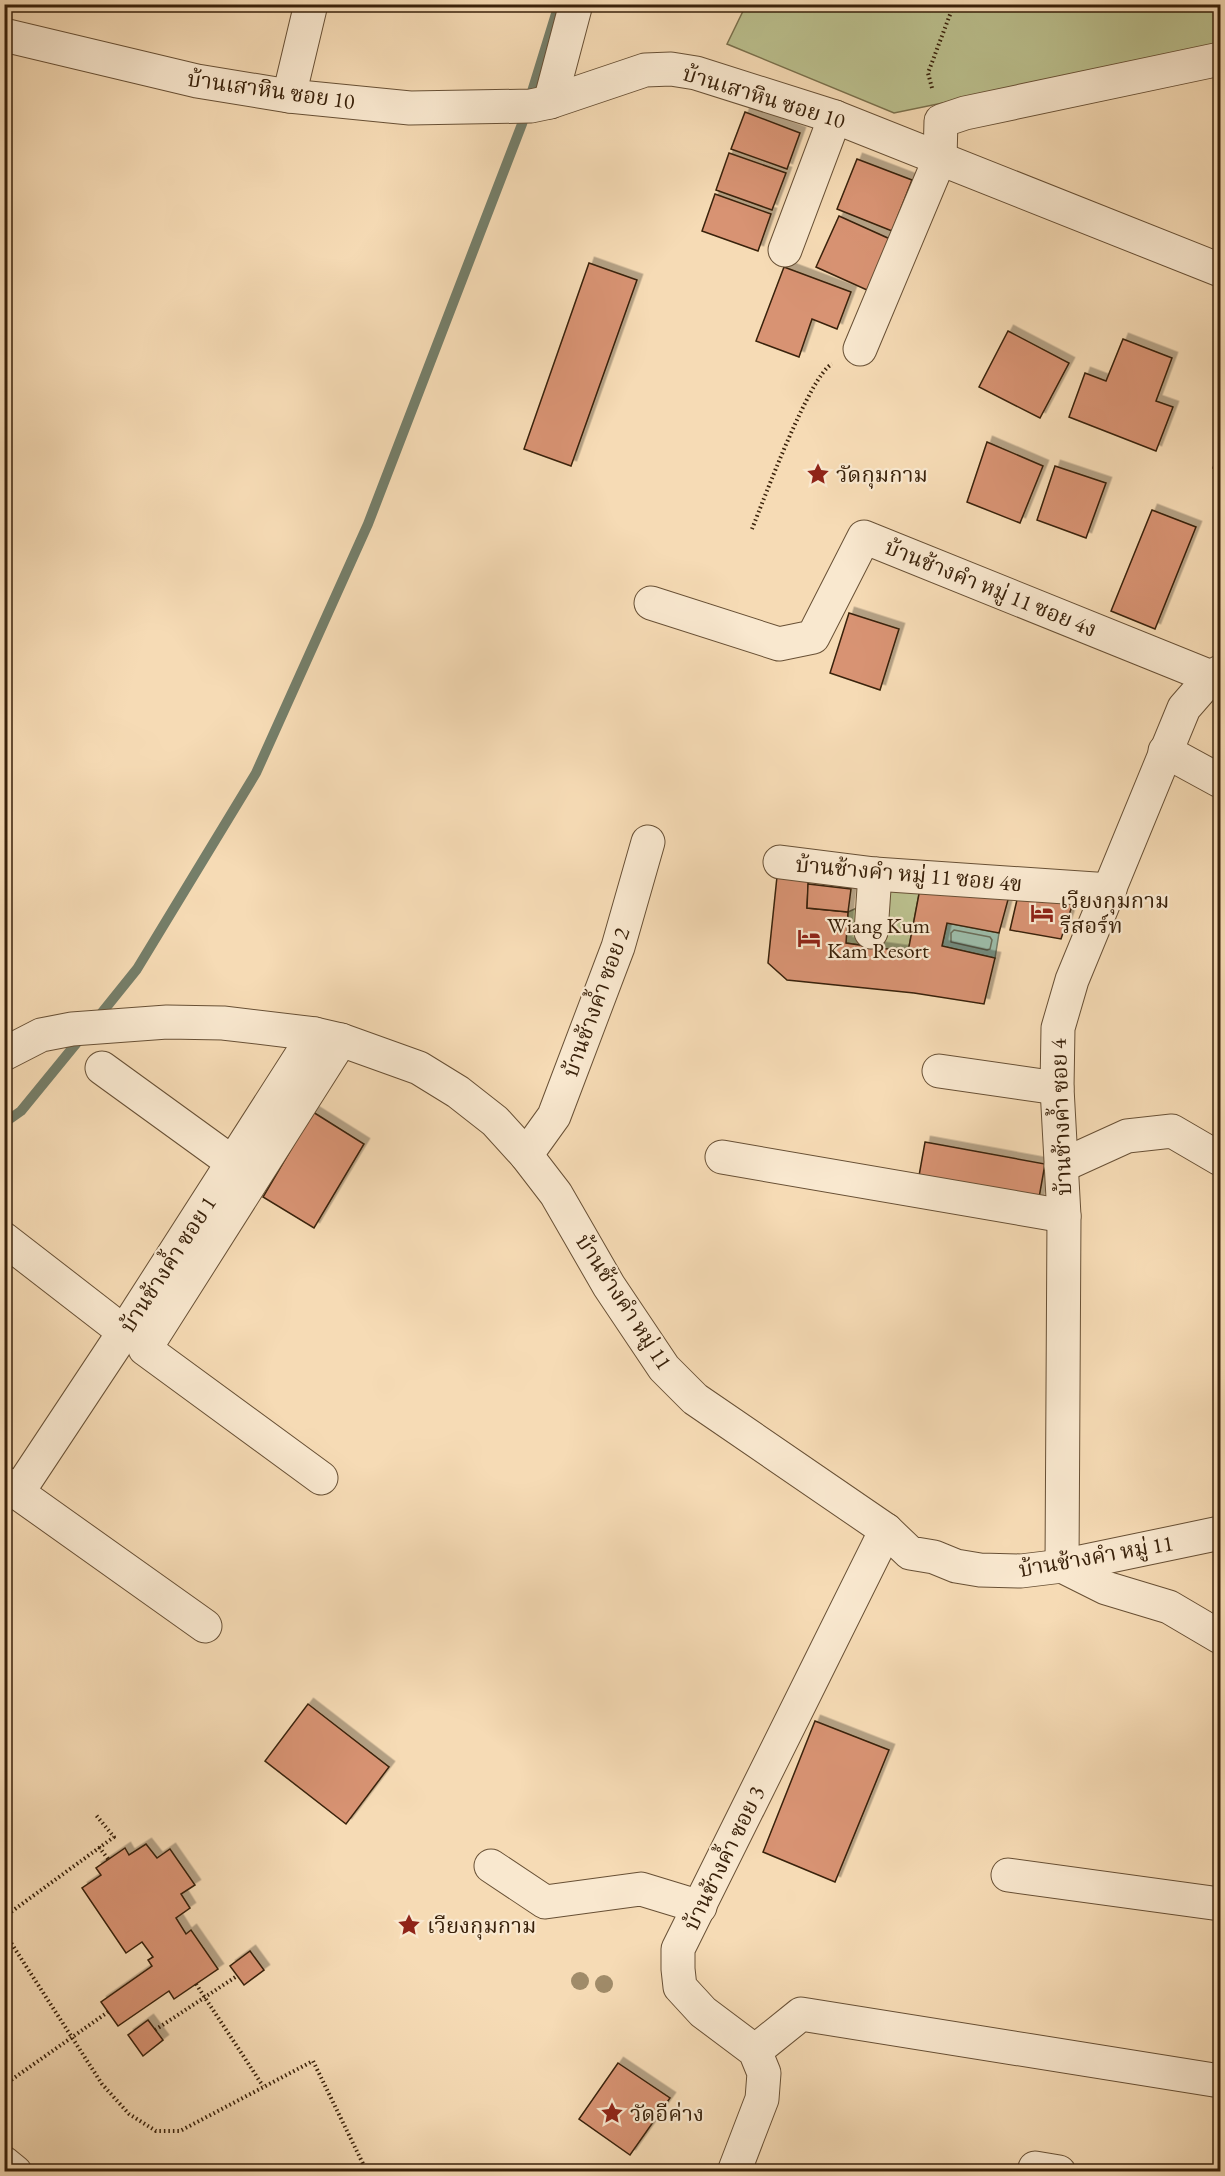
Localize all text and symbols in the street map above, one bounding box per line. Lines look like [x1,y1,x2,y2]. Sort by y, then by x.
street label: บ้านเสาหิน ซอย 10 [679,59,849,136]
street label: บ้านเสาหิน ซอย 10 [186,64,357,116]
place label: วัดกุมกาม [836,460,928,489]
place icon: วัดกุมกาม [805,461,831,487]
street label: บ้านช้างคำ หมู่ 11 ซอย 4ง [881,532,1101,644]
street label: บ้านช้างคำ หมู่ 11 ซอย 4ข [794,850,1024,898]
place label: เวียงกุมกาม รีสอร์ท [1060,886,1169,940]
hotel icon: เวียงกุมกาม รีสอร์ท [1029,900,1055,926]
place label: Wiang Kum Kam Resort [827,911,930,965]
street label: บ้านช้างค้ำ ซอย 2 [554,922,637,1081]
hotel icon: Wiang Kum Kam Resort [796,925,822,951]
street label: บ้านช้างค้ำ ซอย 4 [1042,1038,1078,1196]
street label: บ้านช้างค้ำ ซอย 1 [111,1189,223,1338]
street label: บ้านช้างคำ หมู่ 11 [569,1228,679,1376]
street label: บ้านช้างคำ หมู่ 11 [1016,1528,1176,1584]
street label: บ้านช้างค้ำ ซอย 3 [675,1780,771,1935]
place label: เวียงกุมกาม [427,1911,536,1940]
place icon: เวียงกุมกาม [396,1912,422,1938]
place label: วัดอีค่าง [630,2099,704,2128]
place icon: วัดอีค่าง [599,2100,625,2126]

